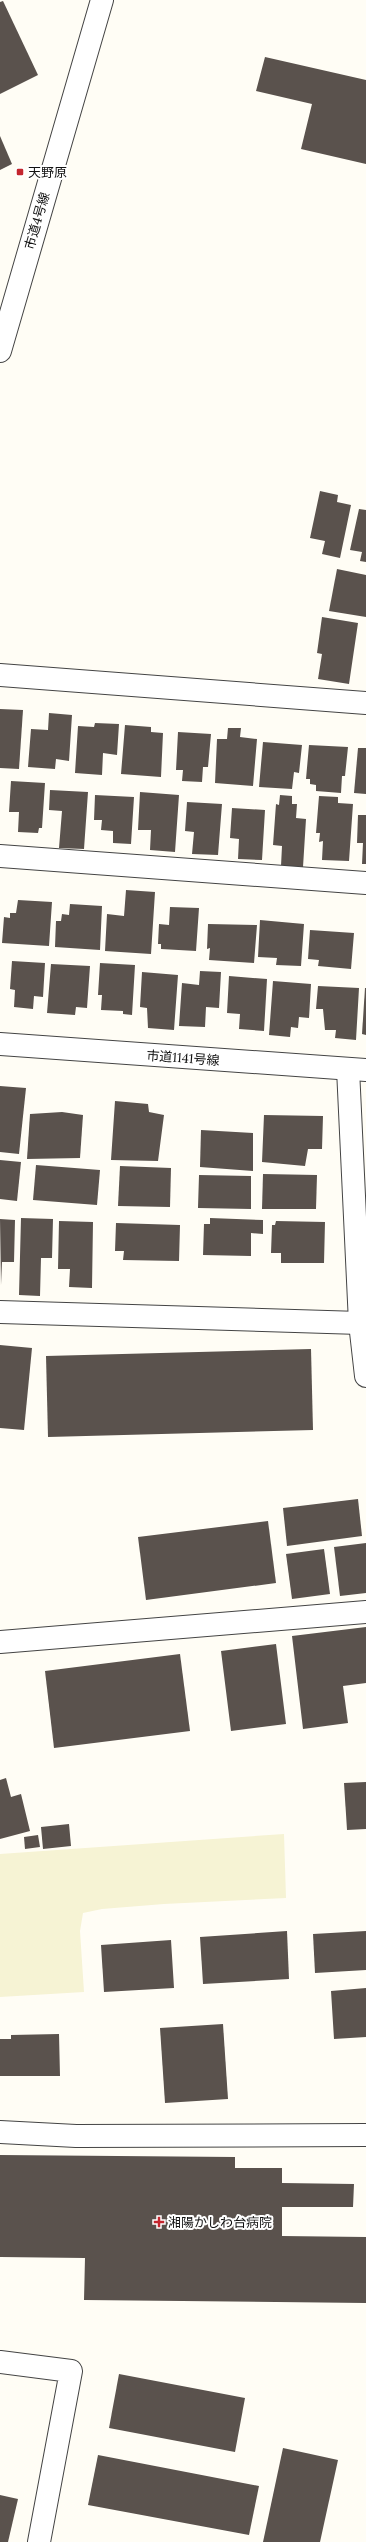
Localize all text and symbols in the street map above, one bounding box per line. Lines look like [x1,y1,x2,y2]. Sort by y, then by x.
place label: 天野原 [28,164,67,181]
marker: 天野原 [15,167,25,177]
street label: 市道4号線 [21,190,53,252]
street label: 市道1141号線 [146,1047,220,1069]
place label: 湘陽かしわ台病院 [168,2214,272,2231]
marker: 湘陽かしわ台病院 [153,2216,165,2228]

